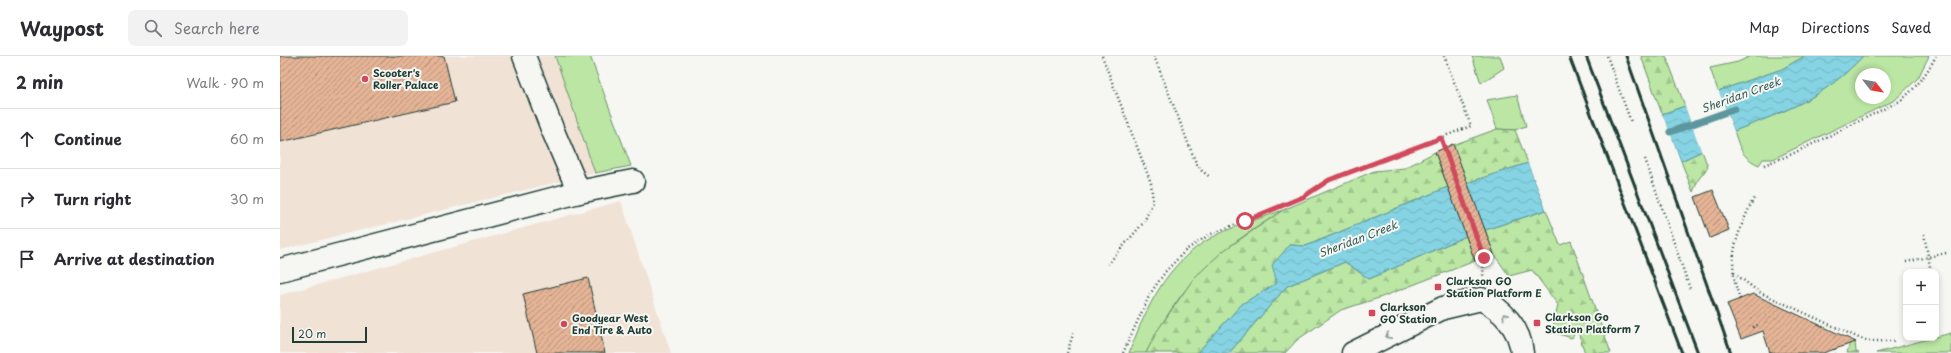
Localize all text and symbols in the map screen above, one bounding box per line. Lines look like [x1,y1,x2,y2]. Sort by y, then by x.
search box [128,10,408,46]
text: Waypost [20,14,104,42]
text: Search here [174,16,260,39]
icon: search [142,17,164,39]
text: Map [1749,17,1779,38]
text: Directions [1801,17,1869,38]
text: Saved [1891,17,1931,38]
place label: Scooter's Roller Palace [373,65,439,92]
north arrow [1855,68,1891,104]
text: 2 min [16,69,63,95]
water label: Sheridan Creek [1699,72,1784,117]
text: Walk · 90 m [187,73,264,92]
marker: Scooter's Roller Palace [360,74,370,84]
text: Continue [54,127,122,150]
icon: ahead [16,128,38,150]
text: 60 m [230,129,264,148]
text: Turn right [54,187,131,210]
icon: right [16,188,38,210]
text: 30 m [230,189,264,208]
route start [1236,212,1254,230]
water label: Sheridan Creek [1316,215,1401,261]
text: Arrive at destination [54,247,215,270]
icon: arrive [16,248,38,270]
route end [1475,249,1493,267]
map controls [1903,269,1939,341]
button: + [1903,269,1939,305]
place label: Clarkson GO Station Platform E [1446,273,1542,300]
marker: Clarkson GO Station Platform E [1433,282,1443,292]
place label: Clarkson GO Station [1380,299,1437,326]
button: − [1903,305,1939,341]
marker: Clarkson GO Station [1367,308,1377,318]
place label: Clarkson Go Station Platform 7 [1545,309,1640,336]
place label: Goodyear West End Tire & Auto [572,310,652,337]
one-way arrow [1502,313,1509,320]
marker: Clarkson Go Station Platform 7 [1532,318,1542,328]
marker: Goodyear West End Tire & Auto [559,319,569,329]
scale bar [292,325,367,344]
text: 20 m [298,325,326,342]
one-way arrow [1385,331,1392,338]

